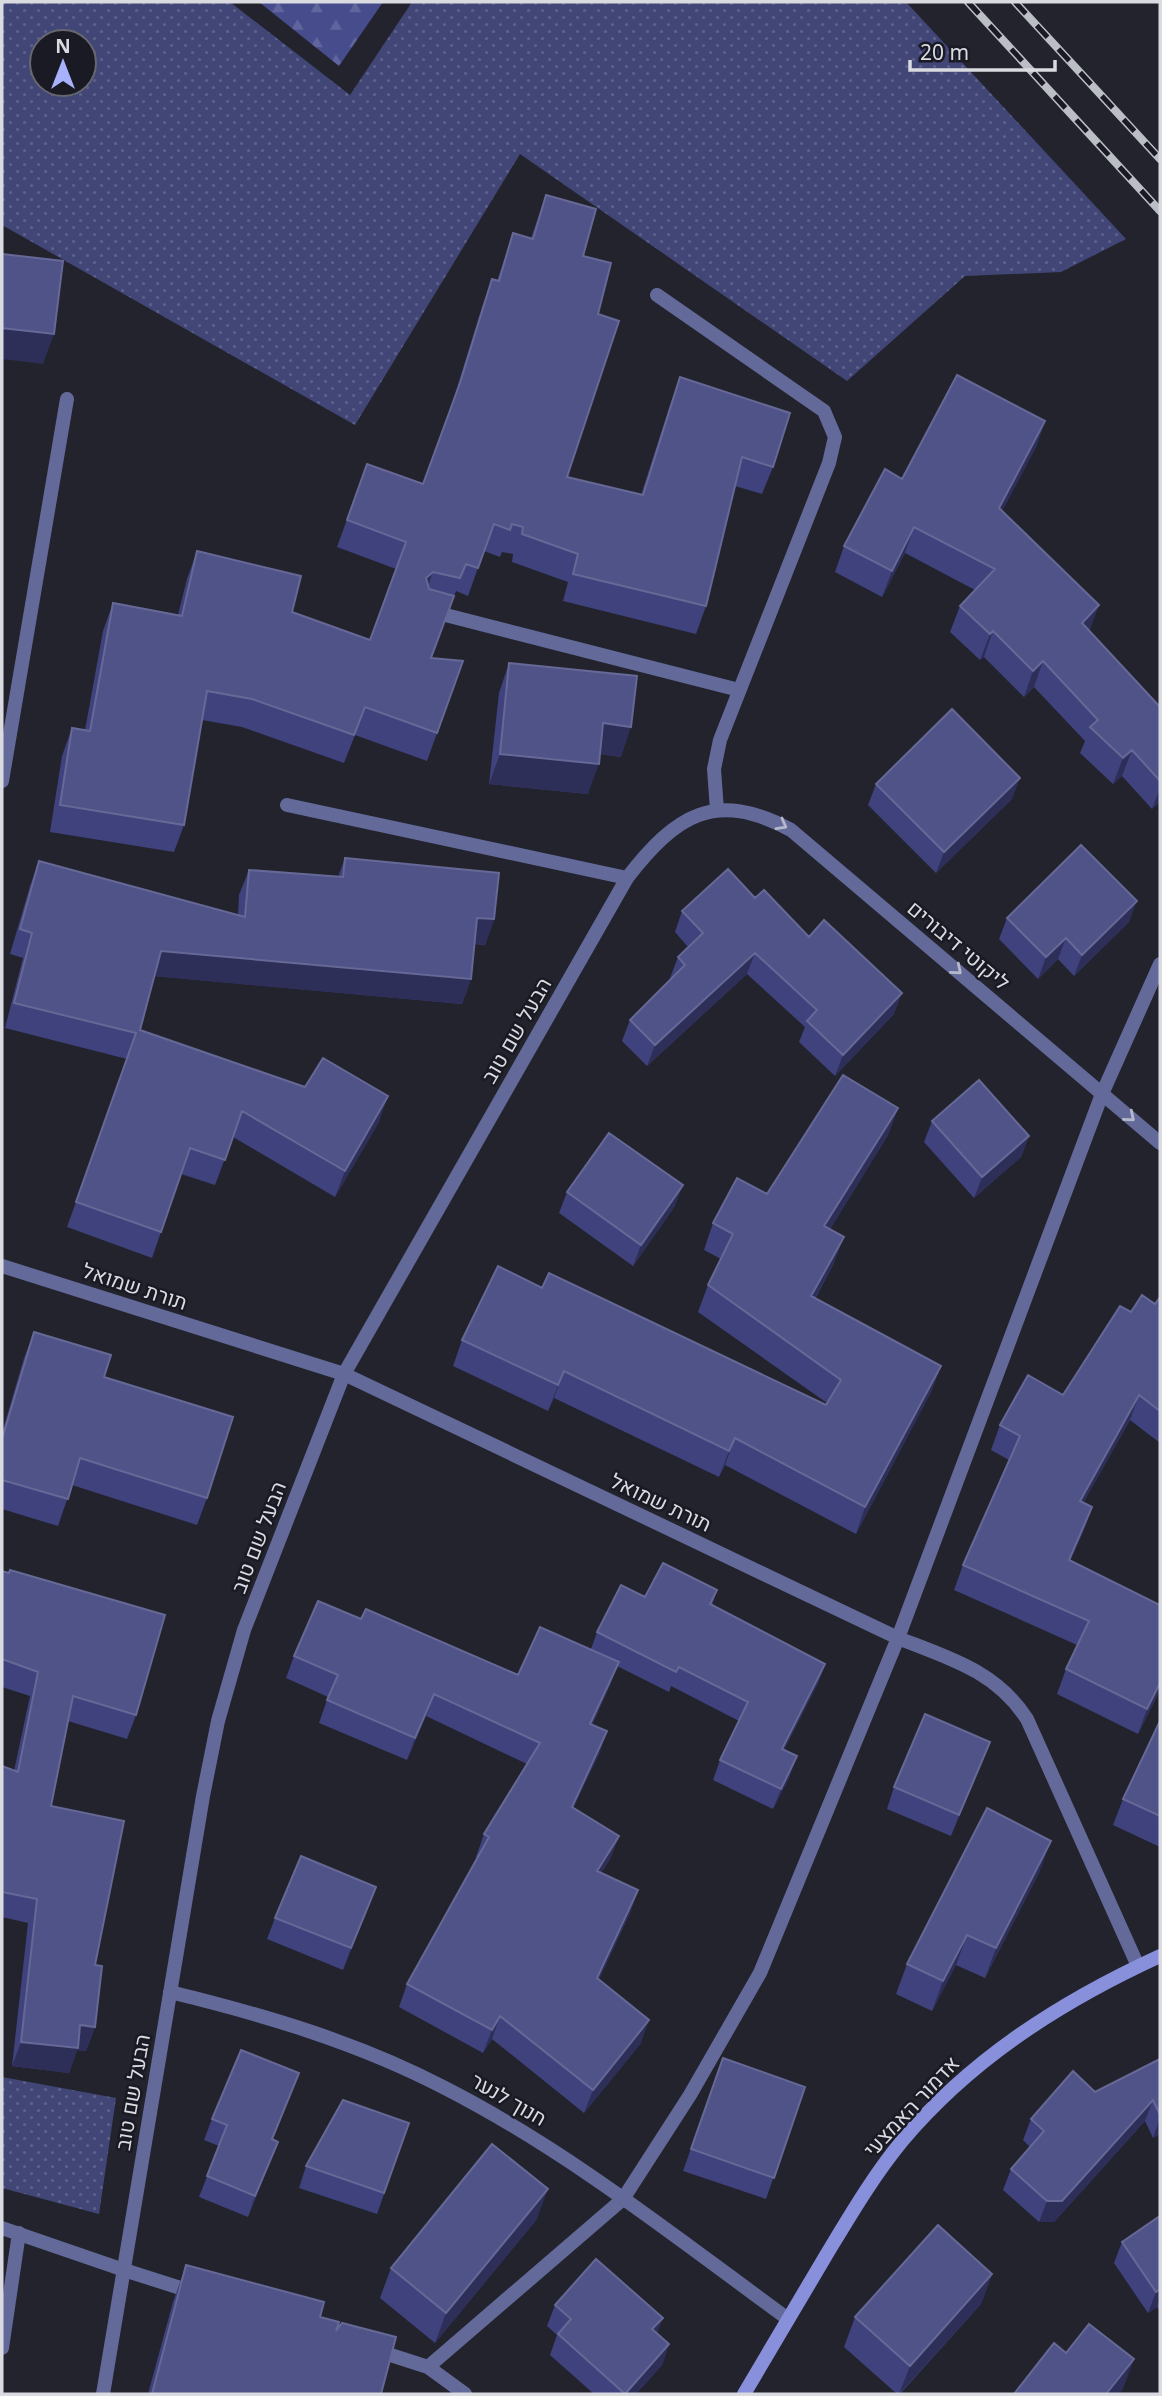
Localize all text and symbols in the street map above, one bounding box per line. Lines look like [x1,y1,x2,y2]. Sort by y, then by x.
north arrow [28,28,98,98]
scale bar [910,28,1055,72]
text: N [55,33,71,59]
text: 20 m [920,38,969,66]
one-way arrow [774,817,787,830]
street label: ליקוטי דיבורים [902,894,1016,996]
one-way arrow [948,962,961,974]
street label: הבעל שם טוב [475,972,557,1088]
one-way arrow [1122,1109,1134,1122]
street label: תורת שמואל [79,1256,191,1316]
street label: תורת שמואל [606,1466,716,1538]
street label: הבעל שם טוב [224,1477,292,1597]
street label: הבעל שם טוב [108,2032,156,2152]
street label: אדמור האמצעי [857,2049,965,2163]
street label: חנוך לנער [466,2066,552,2132]

